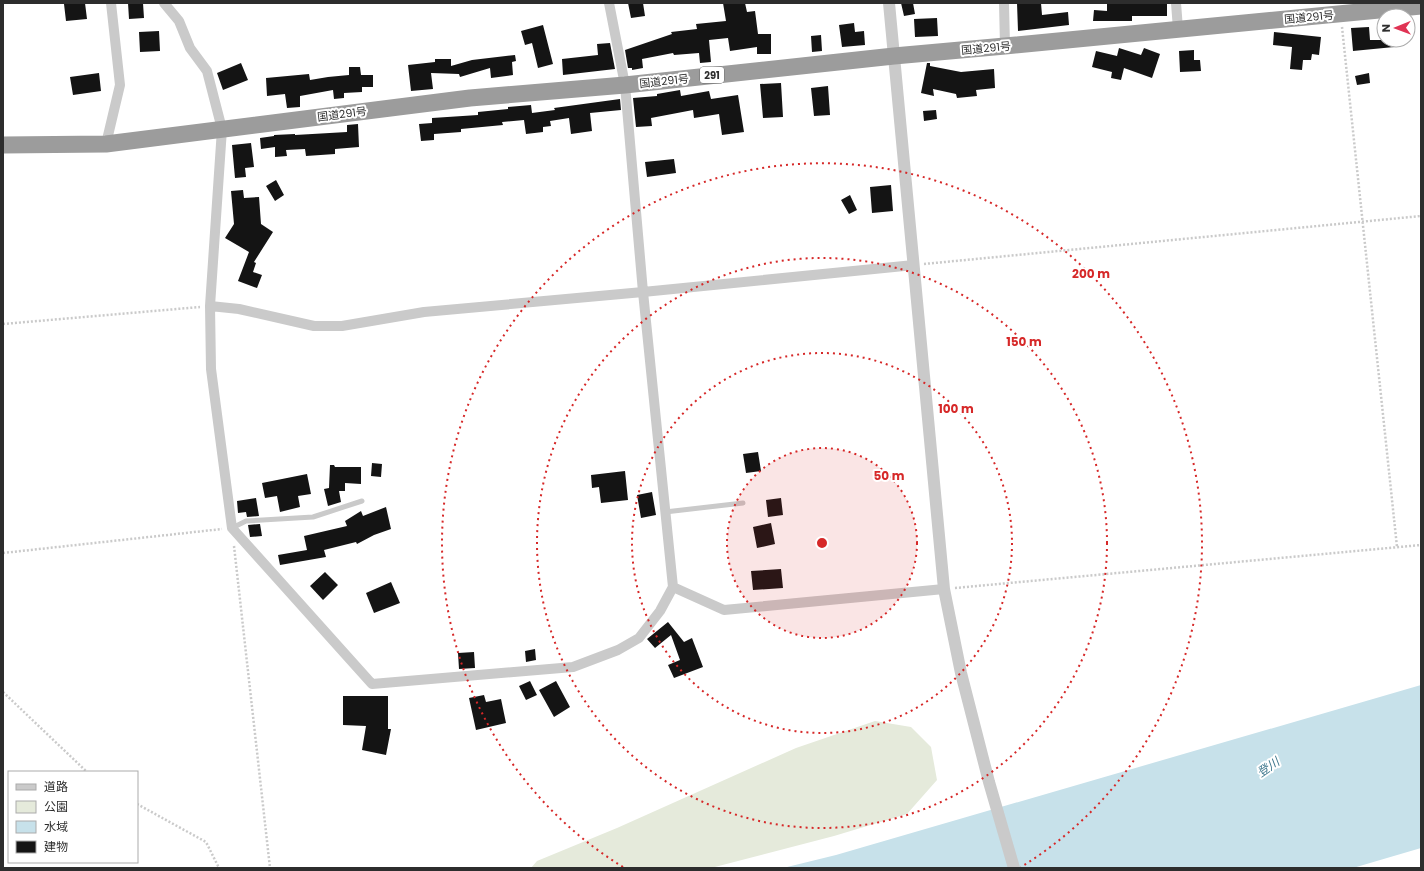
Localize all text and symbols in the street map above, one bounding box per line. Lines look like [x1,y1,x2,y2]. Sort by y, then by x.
street label: 国道291号 [1284,7,1334,27]
north arrow [1376,8,1416,48]
text: N [1378,24,1394,32]
street label: 国道291号 [961,38,1011,58]
road number: 291 [700,67,724,83]
street label: 国道291号 [638,70,690,92]
street label: 国道291号 [316,103,368,125]
text: 200 m [1072,265,1110,282]
text: 150 m [1006,333,1042,350]
text: 100 m [938,400,974,417]
text: 50 m [874,467,905,484]
centre of rings [815,536,829,550]
water label: 登川 [1253,752,1284,781]
legend [8,771,138,863]
text: 道路 [44,778,68,795]
text: 公園 [44,798,68,815]
text: 水域 [44,818,68,835]
text: 建物 [44,838,68,855]

